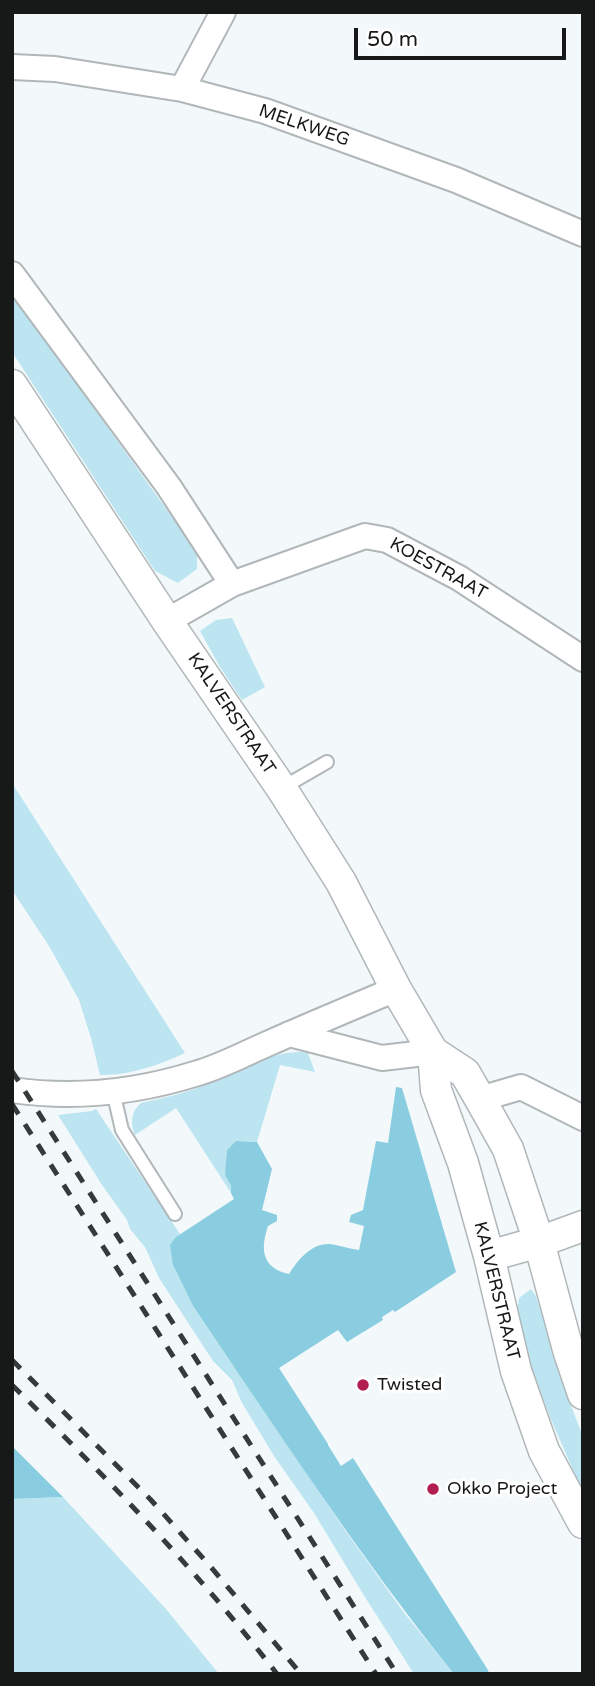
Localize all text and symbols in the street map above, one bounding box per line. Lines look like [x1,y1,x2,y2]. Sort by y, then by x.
scale bar [357,14,569,58]
text: 50 m [367,27,418,52]
street label: MELKWEG [256,100,352,152]
street label: KOESTRAAT [385,533,491,605]
street label: KALVERSTRAAT [182,649,280,779]
street label: KALVERSTRAAT [468,1220,524,1362]
place label: Twisted [377,1374,442,1396]
marker: Twisted [355,1377,371,1393]
place label: Okko Project [447,1478,557,1500]
marker: Okko Project [425,1481,441,1497]

